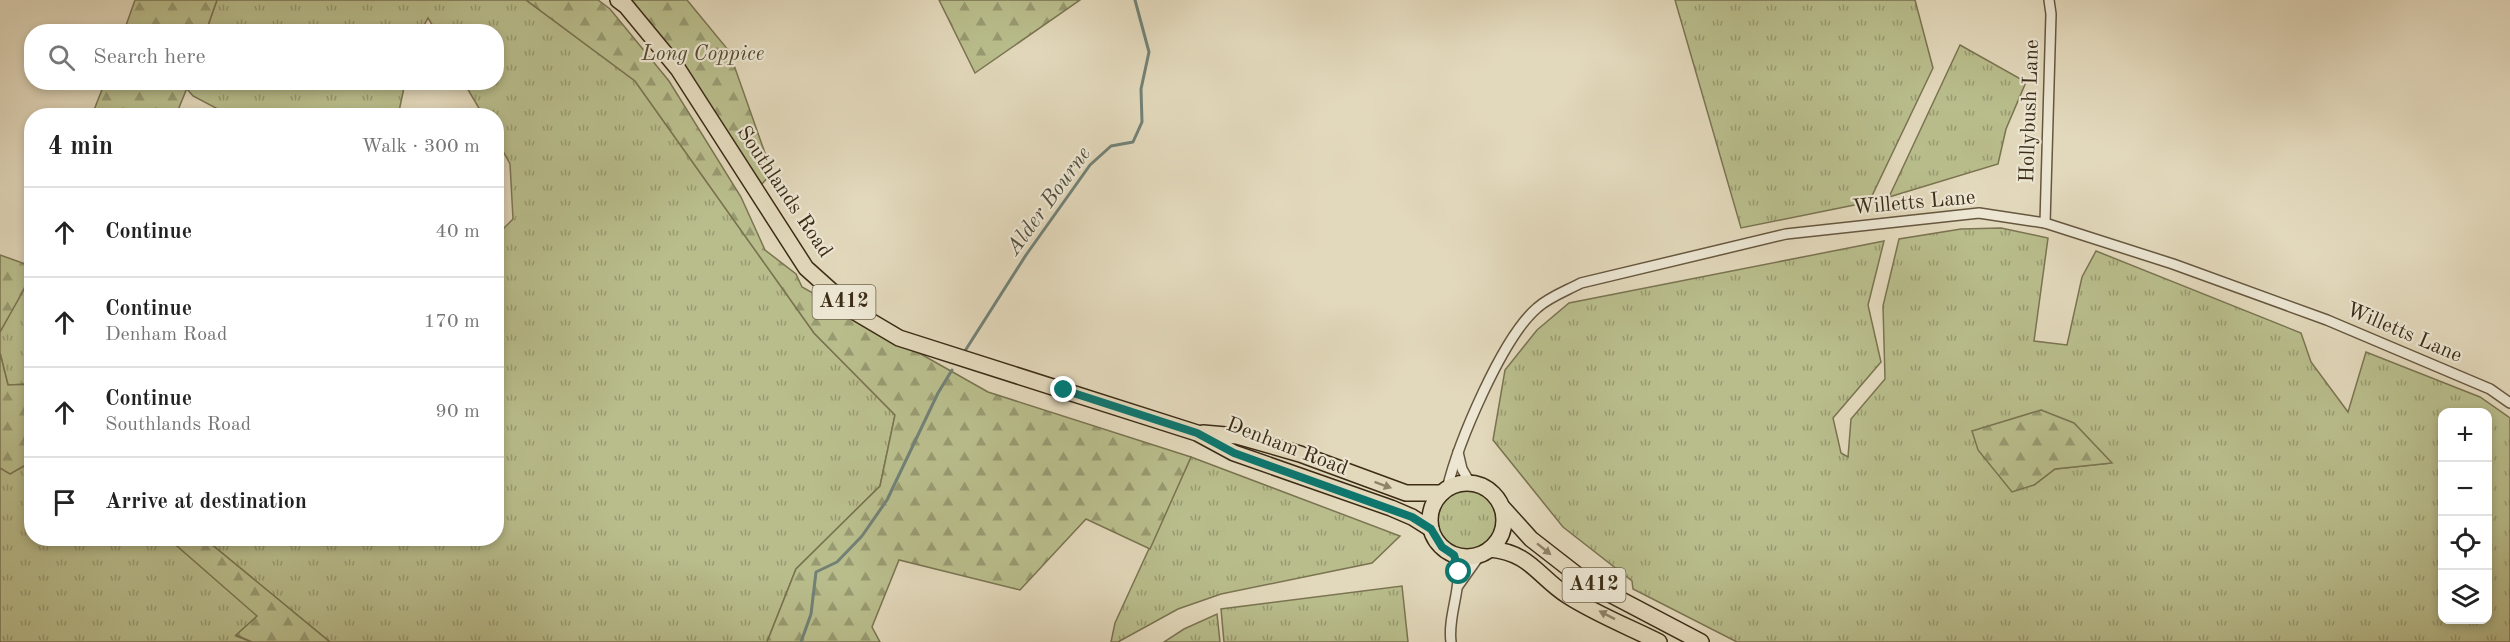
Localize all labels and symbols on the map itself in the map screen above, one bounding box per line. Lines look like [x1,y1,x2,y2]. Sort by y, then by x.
street label: Hollybush Lane [2017,39,2043,183]
park label: Long Coppice [641,44,764,65]
street label: Southlands Road [732,122,836,262]
water label: Alder Bourne [1002,143,1095,260]
street label: Willetts Lane [1852,187,1976,219]
road number: A412 [812,285,876,319]
street label: Willetts Lane [2343,299,2465,367]
route end [1050,376,1076,402]
street label: Denham Road [1223,414,1351,480]
one-way arrow [1375,480,1393,490]
one-way arrow [1536,542,1551,555]
route start [1445,558,1471,584]
road number: A412 [1562,568,1626,602]
one-way arrow [1598,611,1615,620]

